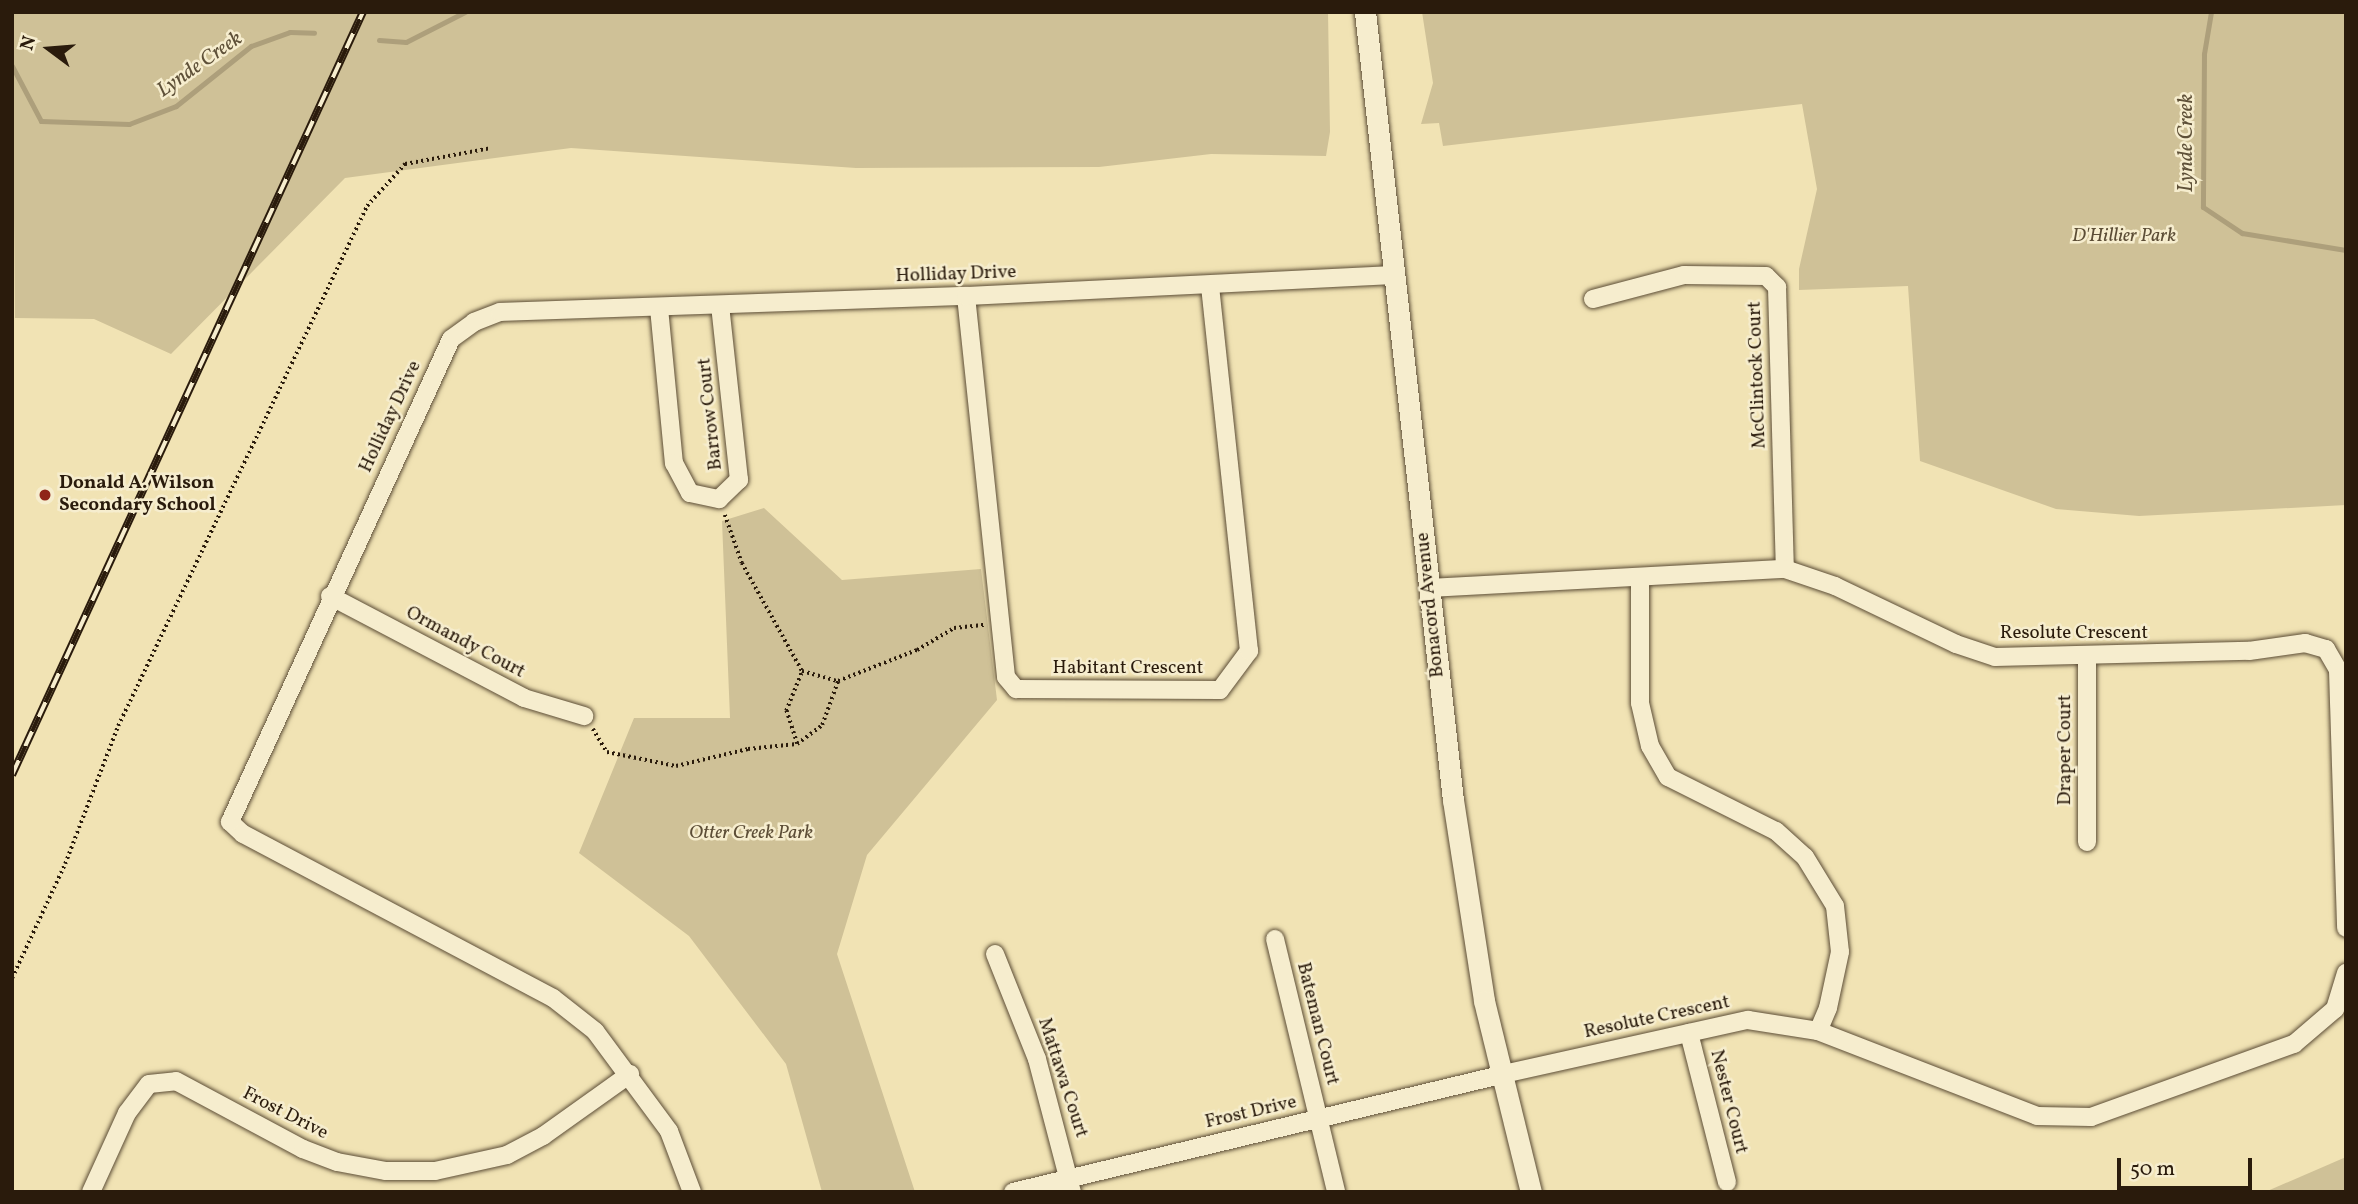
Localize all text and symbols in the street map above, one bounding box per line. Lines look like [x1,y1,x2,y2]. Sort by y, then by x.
north arrow [14,14,84,84]
water label: Lynde Creek [152,26,248,104]
text: N [14,33,43,53]
water label: Lynde Creek [2174,94,2200,192]
park label: D'Hillier Park [2072,226,2176,248]
street label: Holliday Drive [895,261,1017,289]
street label: McClintock Court [1744,301,1772,449]
street label: Barrow Court [694,356,728,472]
street label: Holliday Drive [355,357,427,477]
place label: Donald A. Wilson Secondary School [59,473,216,517]
marker: Donald A. Wilson Secondary School [37,487,53,503]
street label: Bonacord Avenue [1412,531,1450,679]
street label: Ormandy Court [401,602,529,684]
street label: Resolute Crescent [2000,623,2148,645]
street label: Habitant Crescent [1053,658,1203,680]
street label: Draper Court [2055,695,2077,805]
park label: Otter Creek Park [689,823,813,845]
street label: Bateman Court [1291,960,1343,1088]
street label: Resolute Crescent [1582,991,1732,1045]
street label: Mattawa Court [1032,1015,1092,1141]
street label: Nester Court [1704,1048,1752,1156]
street label: Frost Drive [238,1083,332,1145]
street label: Frost Drive [1203,1091,1299,1135]
scale bar [2120,1144,2255,1188]
text: 50 m [2130,1155,2175,1184]

